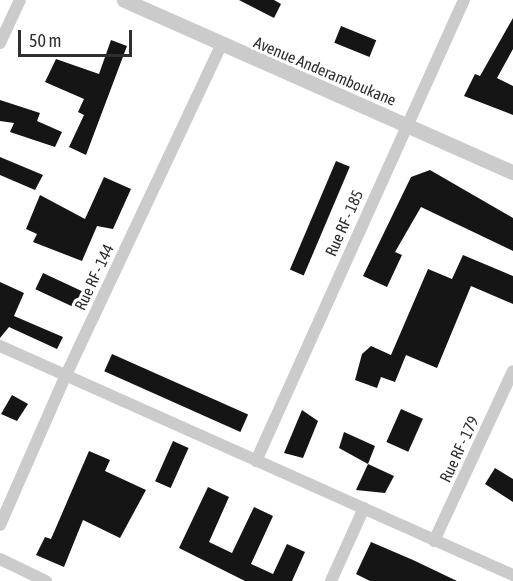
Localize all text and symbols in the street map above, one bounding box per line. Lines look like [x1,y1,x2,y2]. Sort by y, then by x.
scale bar [21,18,135,56]
text: 50 m [29,30,61,51]
street label: Avenue Anderamboukane [251,32,399,110]
street label: Rue RF - 185 [321,187,367,259]
street label: Rue RF - 144 [70,241,118,313]
street label: Rue RF - 179 [435,413,483,485]

